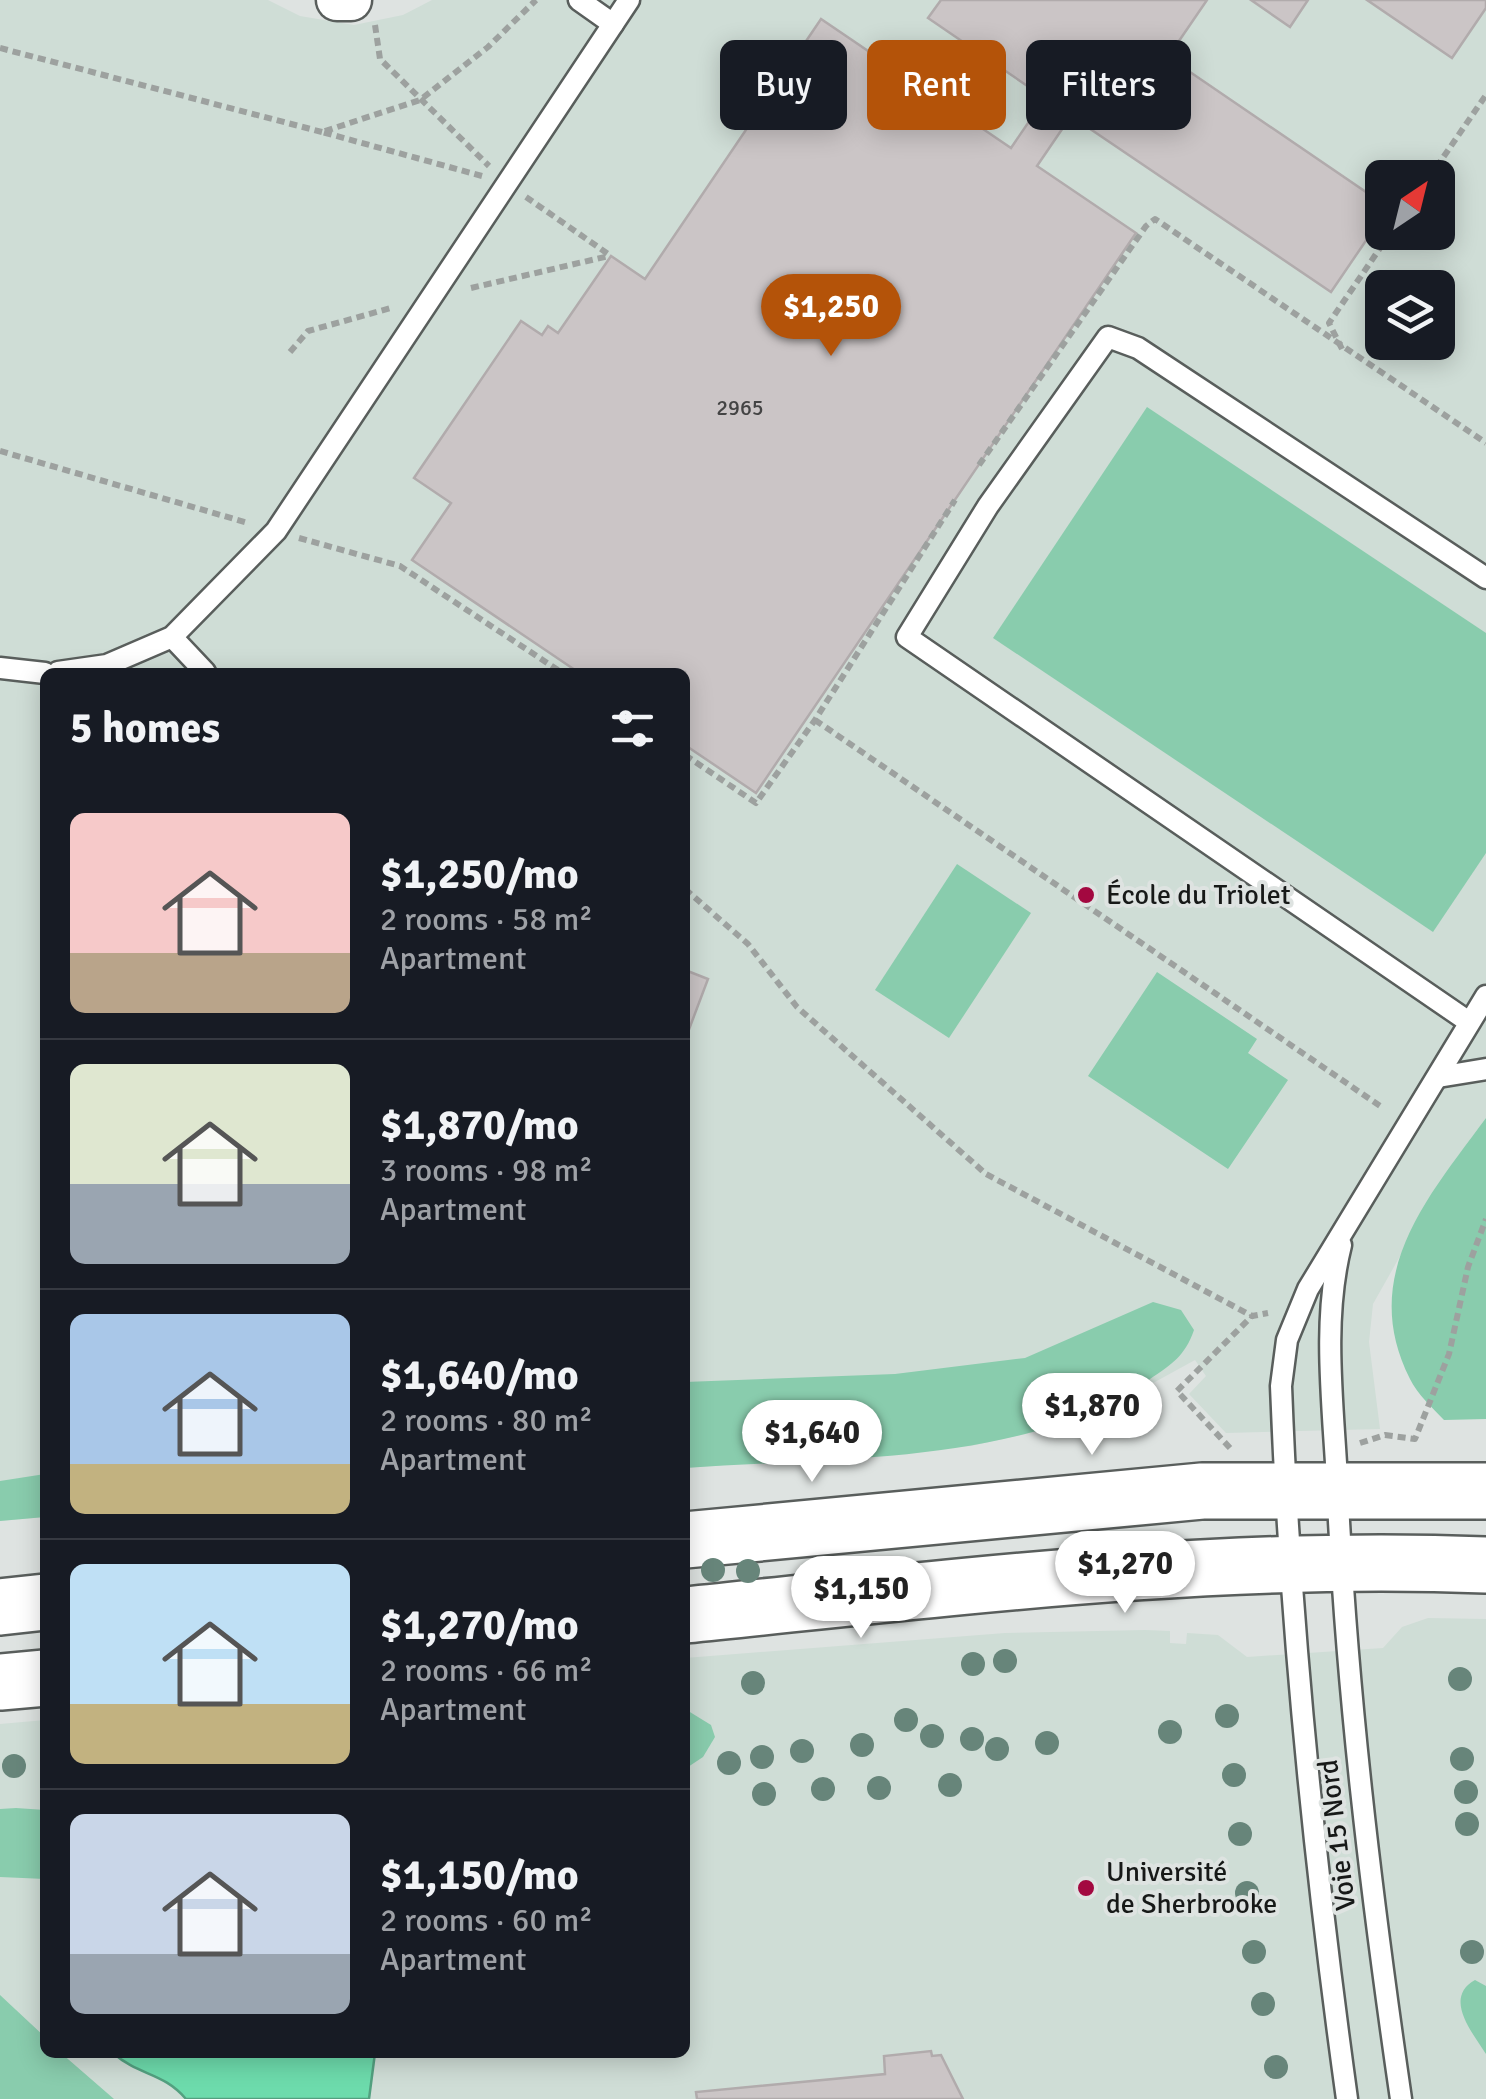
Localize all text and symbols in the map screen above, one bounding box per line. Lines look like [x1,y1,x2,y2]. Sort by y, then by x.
chip: Buy [720,40,847,130]
chip: Rent [867,40,1006,130]
chip: Filters [1026,40,1191,130]
north arrow [1365,160,1455,250]
map controls [1365,160,1455,360]
button: layers [1365,270,1455,360]
pin: $1,250 [750,274,912,359]
text: $1,250 [783,287,879,326]
house number: 2965 [716,394,764,421]
icon: filters [605,701,660,756]
text: 5 homes [70,703,220,754]
text: $1,250/mo [380,849,579,900]
icon: home [150,853,270,973]
place label: École du Triolet [1106,878,1291,912]
marker: École du Triolet [1075,884,1097,906]
text: 2 rooms · 58 m² [380,900,593,939]
text: Apartment [380,939,527,978]
text: $1,870/mo [380,1100,579,1151]
icon: home [150,1104,270,1224]
text: 3 rooms · 98 m² [380,1151,593,1190]
text: Apartment [380,1190,527,1229]
text: $1,640/mo [380,1350,579,1401]
icon: home [150,1354,270,1474]
pin: $1,870 [1011,1373,1173,1458]
text: $1,870 [1044,1386,1140,1425]
pin: $1,640 [731,1400,893,1485]
text: 2 rooms · 80 m² [380,1401,593,1440]
text: $1,640 [764,1413,860,1452]
text: Apartment [380,1440,527,1479]
pin: $1,270 [1044,1531,1206,1616]
text: $1,270 [1077,1544,1173,1583]
pin: $1,150 [780,1556,942,1641]
text: $1,150 [813,1569,909,1608]
text: $1,270/mo [380,1600,579,1651]
icon: home [150,1604,270,1724]
text: 2 rooms · 66 m² [380,1651,593,1690]
text: Apartment [380,1690,527,1729]
street label: Voie 15 Nord [1311,1758,1363,1912]
text: $1,150/mo [380,1850,579,1901]
icon: home [150,1854,270,1974]
place label: Université de Sherbrooke [1106,1855,1277,1921]
marker: Université de Sherbrooke [1075,1877,1097,1899]
text: 2 rooms · 60 m² [380,1901,593,1940]
text: Apartment [380,1940,527,1979]

